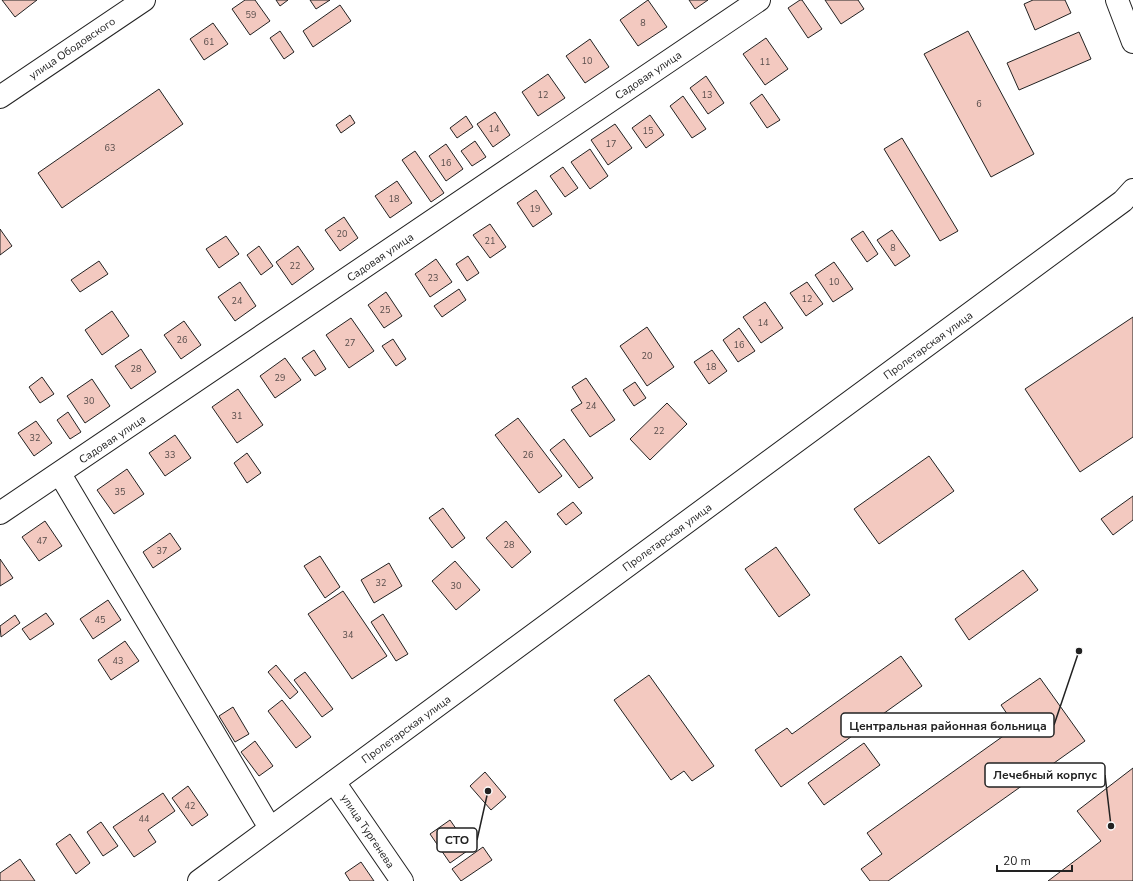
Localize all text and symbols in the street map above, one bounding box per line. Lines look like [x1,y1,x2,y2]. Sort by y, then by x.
house number: 59 [246,9,256,21]
street label: улица Ободовского [26,14,119,83]
house number: 8 [640,17,646,29]
house number: 61 [204,36,214,48]
street label: Садовая улица [612,48,685,103]
house number: 10 [582,55,592,67]
house number: 11 [760,56,770,68]
house number: 12 [538,89,548,101]
house number: 13 [702,89,712,101]
house number: 6 [976,98,982,110]
house number: 14 [489,123,500,135]
house number: 15 [643,125,653,137]
house number: 17 [606,138,616,150]
house number: 63 [105,142,115,154]
house number: 16 [441,157,451,169]
house number: 18 [389,193,399,205]
house number: 19 [530,203,540,215]
house number: 20 [337,228,347,240]
street label: Садовая улица [344,230,417,285]
house number: 21 [485,235,495,247]
house number: 8 [890,242,896,254]
house number: 22 [290,260,300,272]
house number: 23 [428,272,438,284]
house number: 10 [829,276,839,288]
house number: 12 [802,293,812,305]
house number: 24 [232,295,243,307]
house number: 25 [380,304,390,316]
street label: Пролетарская улица [881,308,976,383]
house number: 14 [758,317,769,329]
house number: 26 [177,334,187,346]
house number: 27 [345,337,355,349]
house number: 16 [734,339,744,351]
house number: 20 [642,350,652,362]
house number: 18 [706,361,716,373]
house number: 28 [131,363,141,375]
house number: 29 [275,372,285,384]
house number: 30 [84,395,94,407]
house number: 24 [586,400,597,412]
house number: 31 [232,410,242,422]
street label: Садовая улица [76,412,149,467]
house number: 22 [654,425,664,437]
house number: 32 [30,432,40,444]
house number: 33 [165,449,175,461]
house number: 26 [523,449,533,461]
house number: 35 [115,486,125,498]
street label: Пролетарская улица [620,500,715,575]
house number: 47 [37,535,47,547]
house number: 28 [504,539,514,551]
house number: 37 [157,545,167,557]
house number: 32 [376,577,386,589]
house number: 30 [451,580,461,592]
house number: 45 [95,614,105,626]
house number: 34 [343,629,354,641]
house number: 43 [113,655,123,667]
street label: Пролетарская улица [359,692,454,767]
callout: Центральная районная больница [841,713,1054,737]
text: Центральная районная больница [849,718,1047,734]
callout: Лечебный корпус [985,763,1105,787]
text: Лечебный корпус [993,767,1097,783]
street label: улица Тургенева [337,791,398,871]
house number: 42 [185,800,195,812]
house number: 44 [139,813,150,825]
callout: СТО [437,828,477,852]
text: СТО [445,832,469,848]
scale bar [997,847,1072,873]
text: 20 m [1003,853,1031,869]

